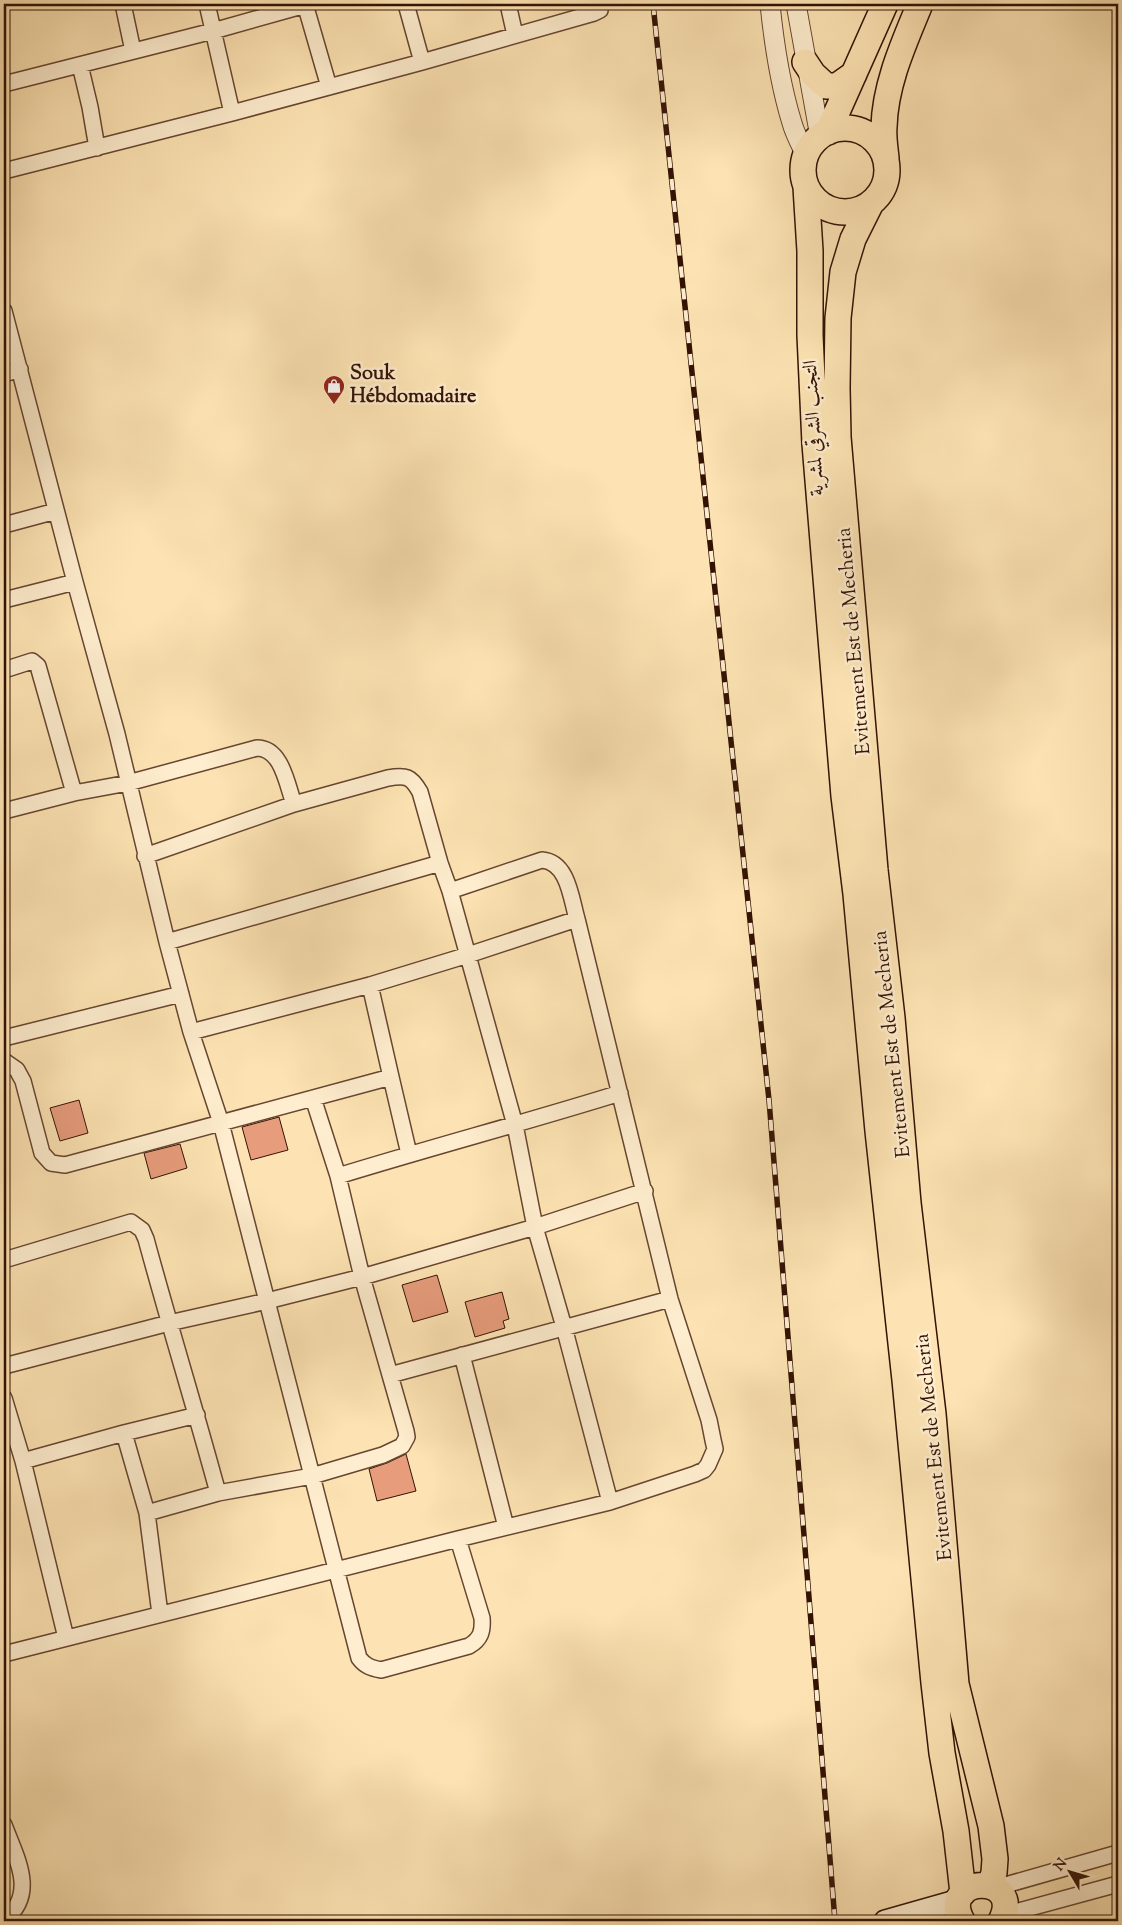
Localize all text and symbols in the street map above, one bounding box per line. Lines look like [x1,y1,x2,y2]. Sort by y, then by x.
street label: التجنب الشرقي لمشرية [797,359,833,497]
place label: Souk Hébdomadaire [350,360,476,412]
shop icon: Souk Hébdomadaire [322,374,346,405]
street label: Evitement Est de Mecheria [831,526,879,756]
street label: Evitement Est de Mecheria [867,929,919,1159]
street label: Evitement Est de Mecheria [909,1332,961,1562]
north arrow [1044,1848,1094,1898]
text: N [1050,1855,1073,1876]

